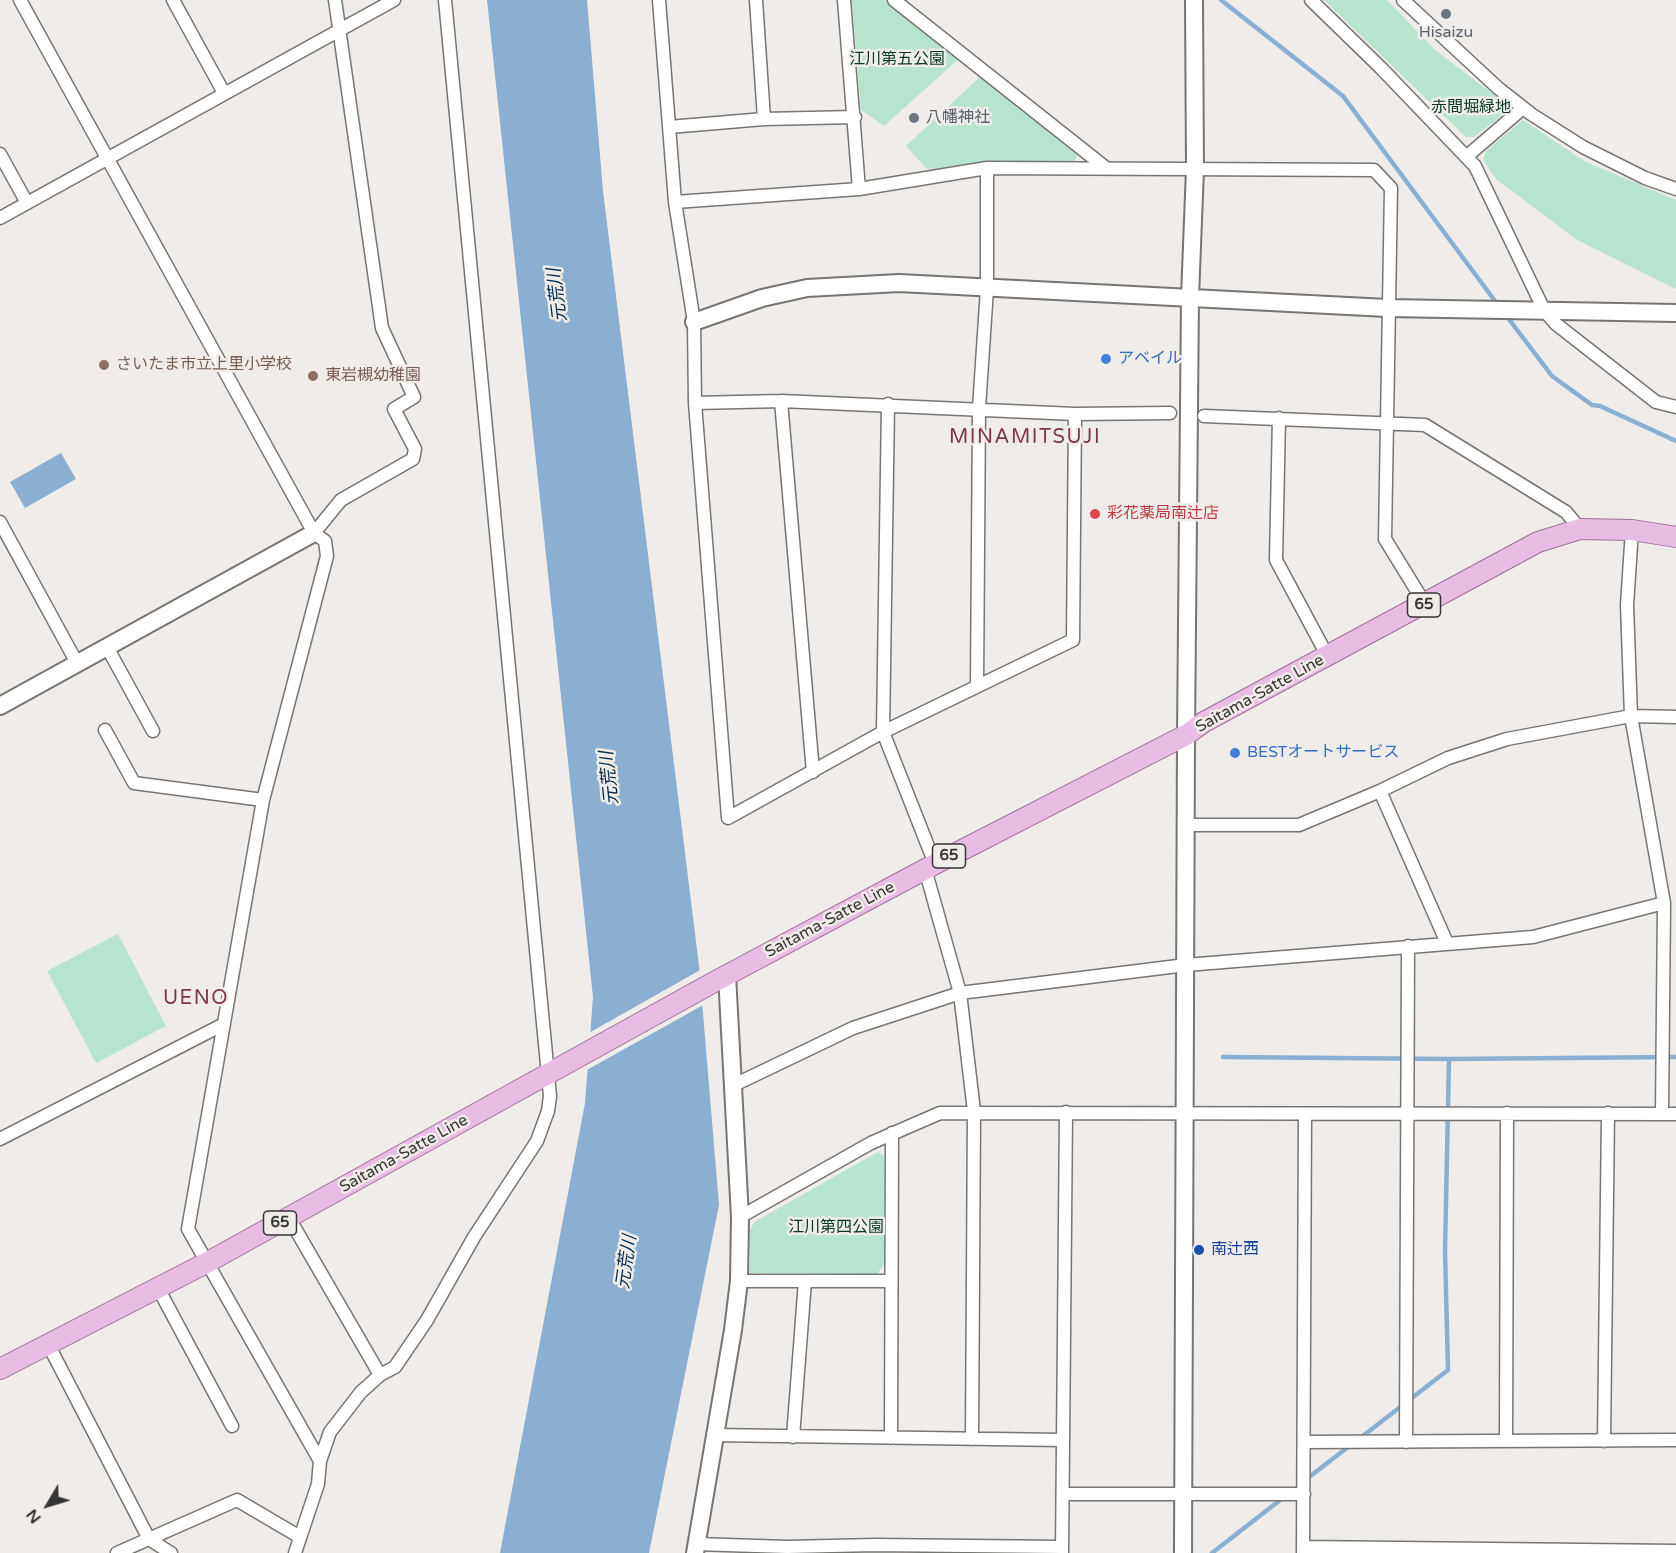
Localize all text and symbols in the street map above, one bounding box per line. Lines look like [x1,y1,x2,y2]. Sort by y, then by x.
marker: Hisaizu [1439,7,1453,21]
place label: Hisaizu [1419,23,1473,43]
park label: 江川第五公園 [849,50,945,70]
park label: 赤間堀緑地 [1431,98,1511,118]
place label: 八幡神社 [926,108,990,128]
marker: 八幡神社 [907,111,921,125]
water label: 元荒川 [544,267,572,323]
place label: アベイル [1118,349,1182,369]
marker: アベイル [1099,352,1113,366]
place label: さいたま市立上里小学校 [116,355,292,375]
marker: さいたま市立上里小学校 [97,358,111,372]
place label: 東岩槻幼稚園 [325,366,421,386]
marker: 東岩槻幼稚園 [306,369,320,383]
district label: MINAMITSUJI [949,426,1101,450]
place label: 彩花薬局南辻店 [1107,504,1219,524]
marker: 彩花薬局南辻店 [1088,507,1102,521]
road number: 65 [1408,593,1440,617]
street label: Saitama-Satte Line [1192,651,1328,737]
place label: BESTオートサービス [1247,743,1399,763]
marker: BESTオートサービス [1228,746,1242,760]
water label: 元荒川 [596,750,624,806]
road number: 65 [932,844,966,868]
street label: Saitama-Satte Line [762,878,898,962]
district label: UENO [163,987,229,1011]
street label: Saitama-Satte Line [336,1111,472,1197]
road number: 65 [264,1211,296,1235]
park label: 江川第四公園 [788,1218,884,1238]
water label: 元荒川 [613,1234,641,1290]
place label: 南辻西 [1211,1240,1259,1260]
marker: 南辻西 [1192,1243,1206,1257]
north arrow [18,1475,78,1535]
text: N [22,1505,46,1527]

